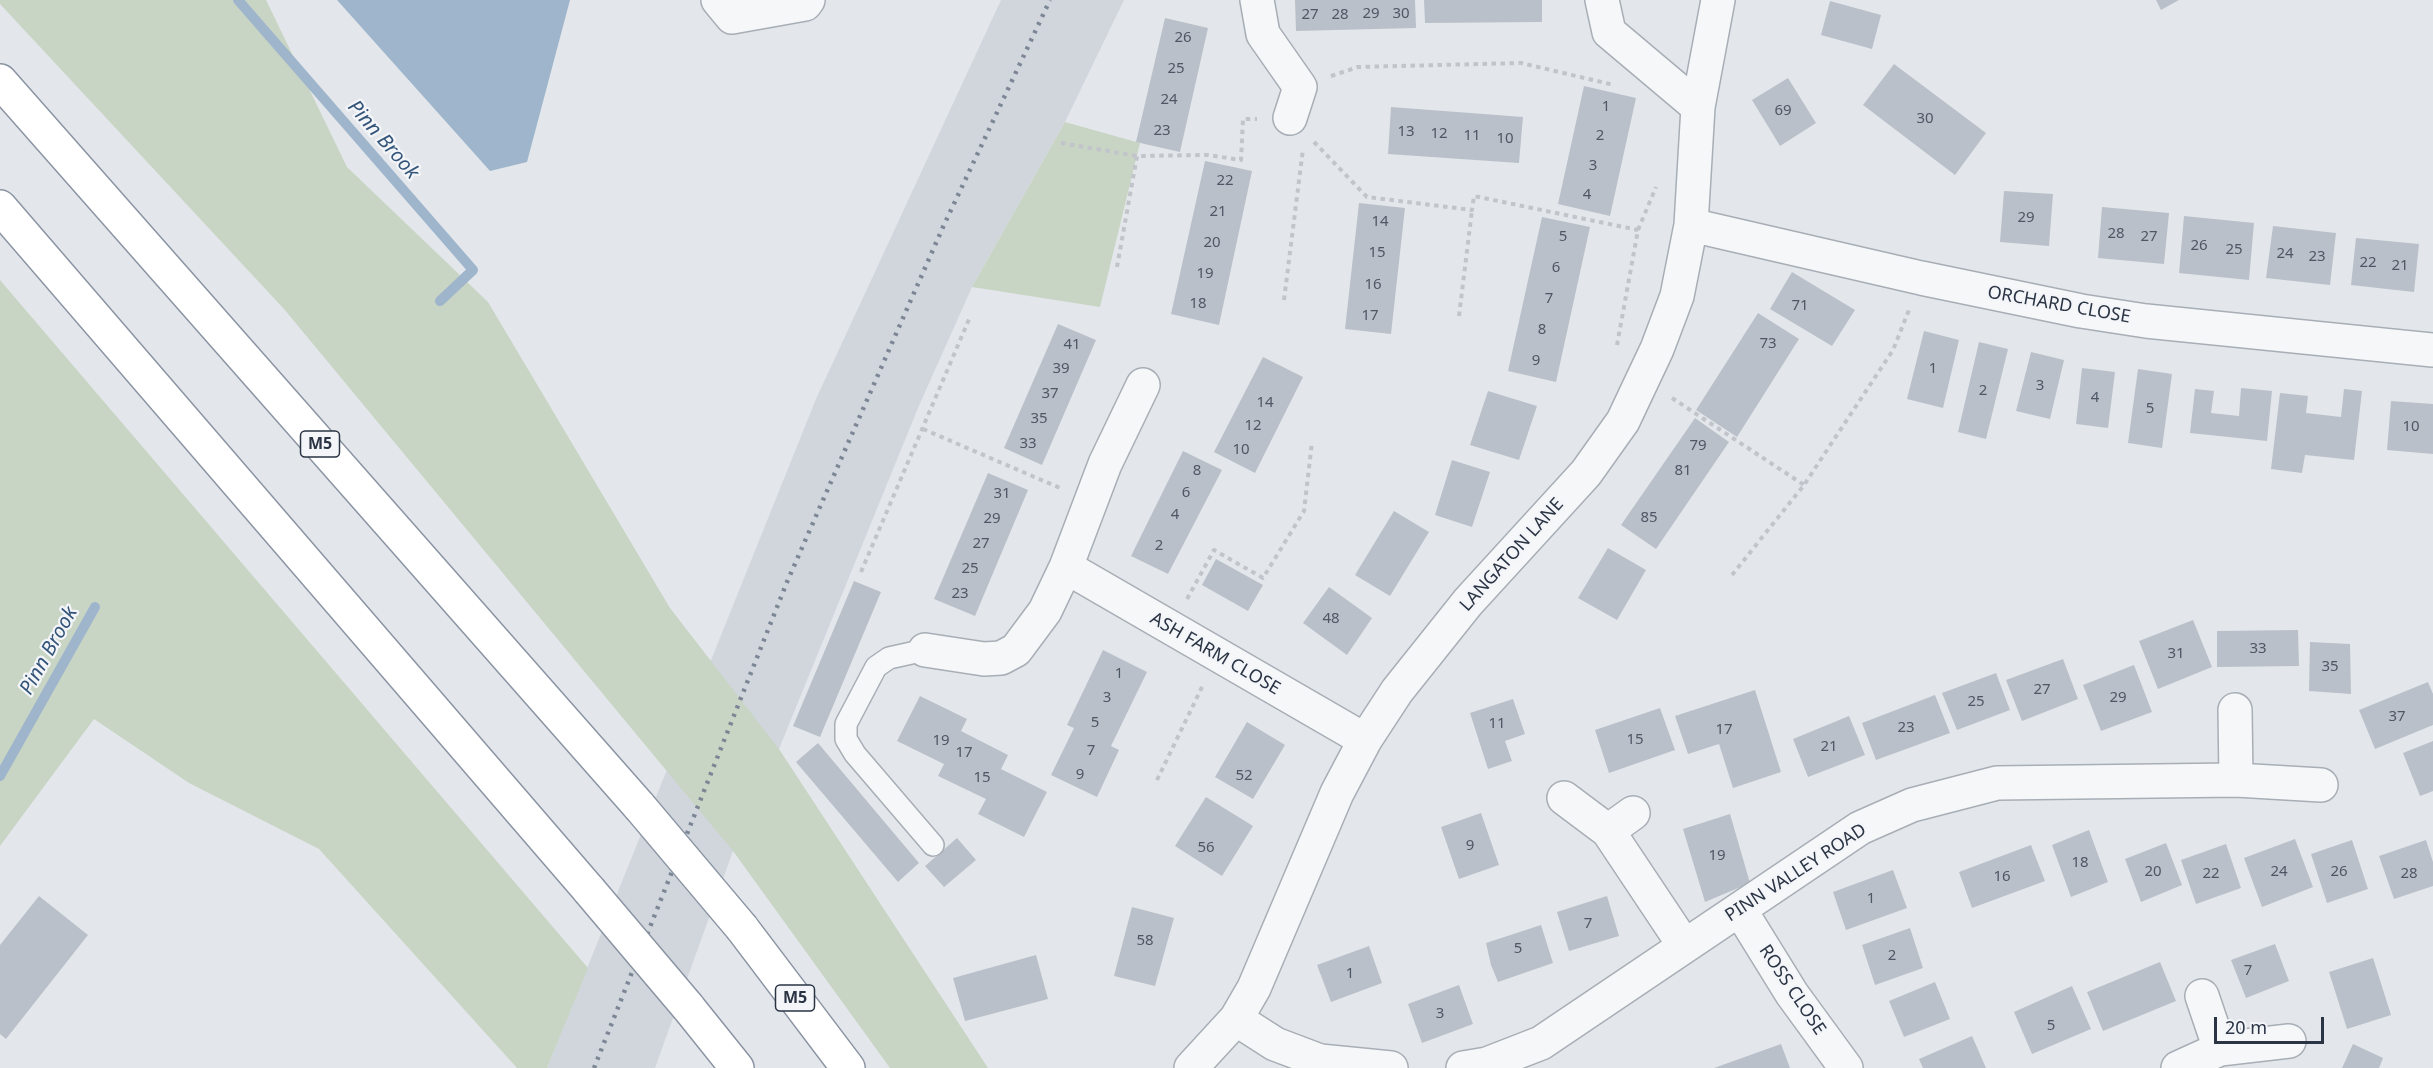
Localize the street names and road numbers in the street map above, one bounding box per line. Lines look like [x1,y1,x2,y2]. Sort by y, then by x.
street label: ORCHARD CLOSE [1986,282,2132,328]
road number: M5 [300,431,340,457]
street label: LANGATON LANE [1456,494,1568,616]
street label: ASH FARM CLOSE [1146,608,1284,700]
street label: PINN VALLEY ROAD [1721,819,1871,927]
street label: ROSS CLOSE [1754,941,1830,1039]
road number: M5 [776,985,814,1011]

